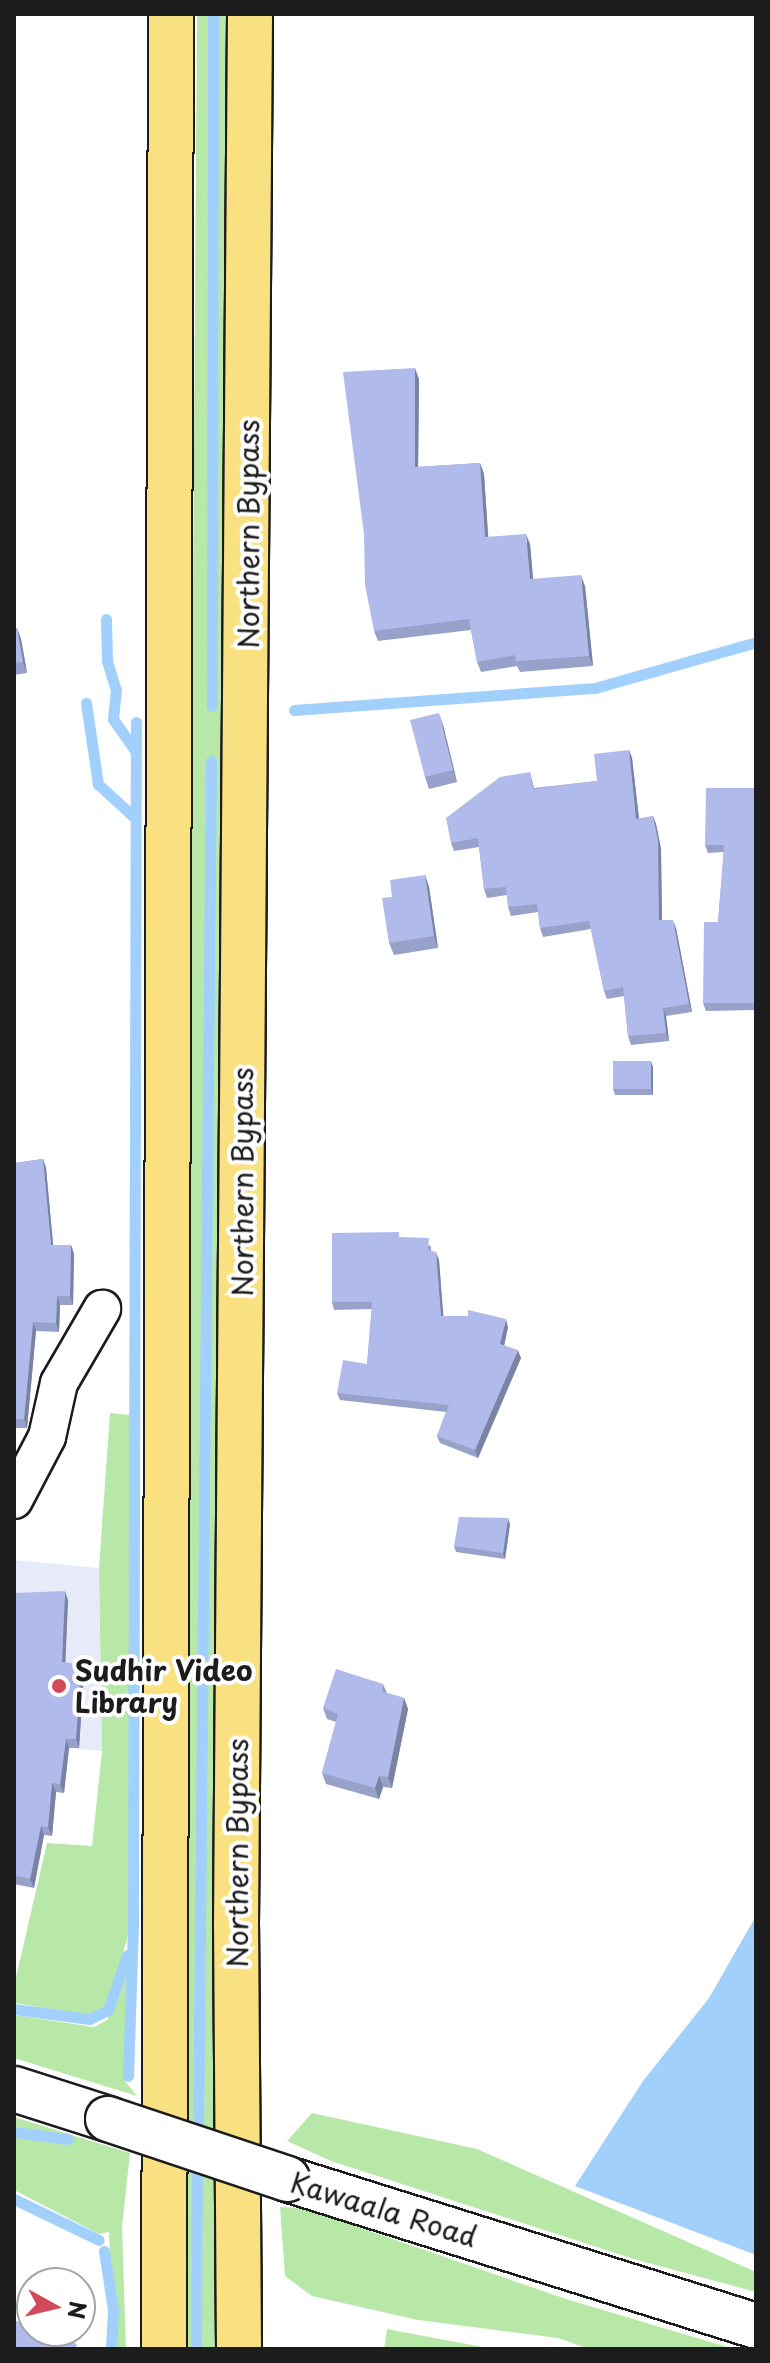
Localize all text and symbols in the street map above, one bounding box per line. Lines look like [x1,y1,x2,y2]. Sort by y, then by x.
street label: Northern Bypass [231,420,265,648]
street label: Northern Bypass [225,1068,259,1296]
place label: Sudhir Video Library [75,1653,253,1719]
marker: Sudhir Video Library [50,1677,68,1695]
street label: Northern Bypass [220,1739,254,1967]
street label: Kawaala Road [287,2165,481,2253]
north arrow [16,2267,96,2347]
text: N [61,2299,96,2321]

